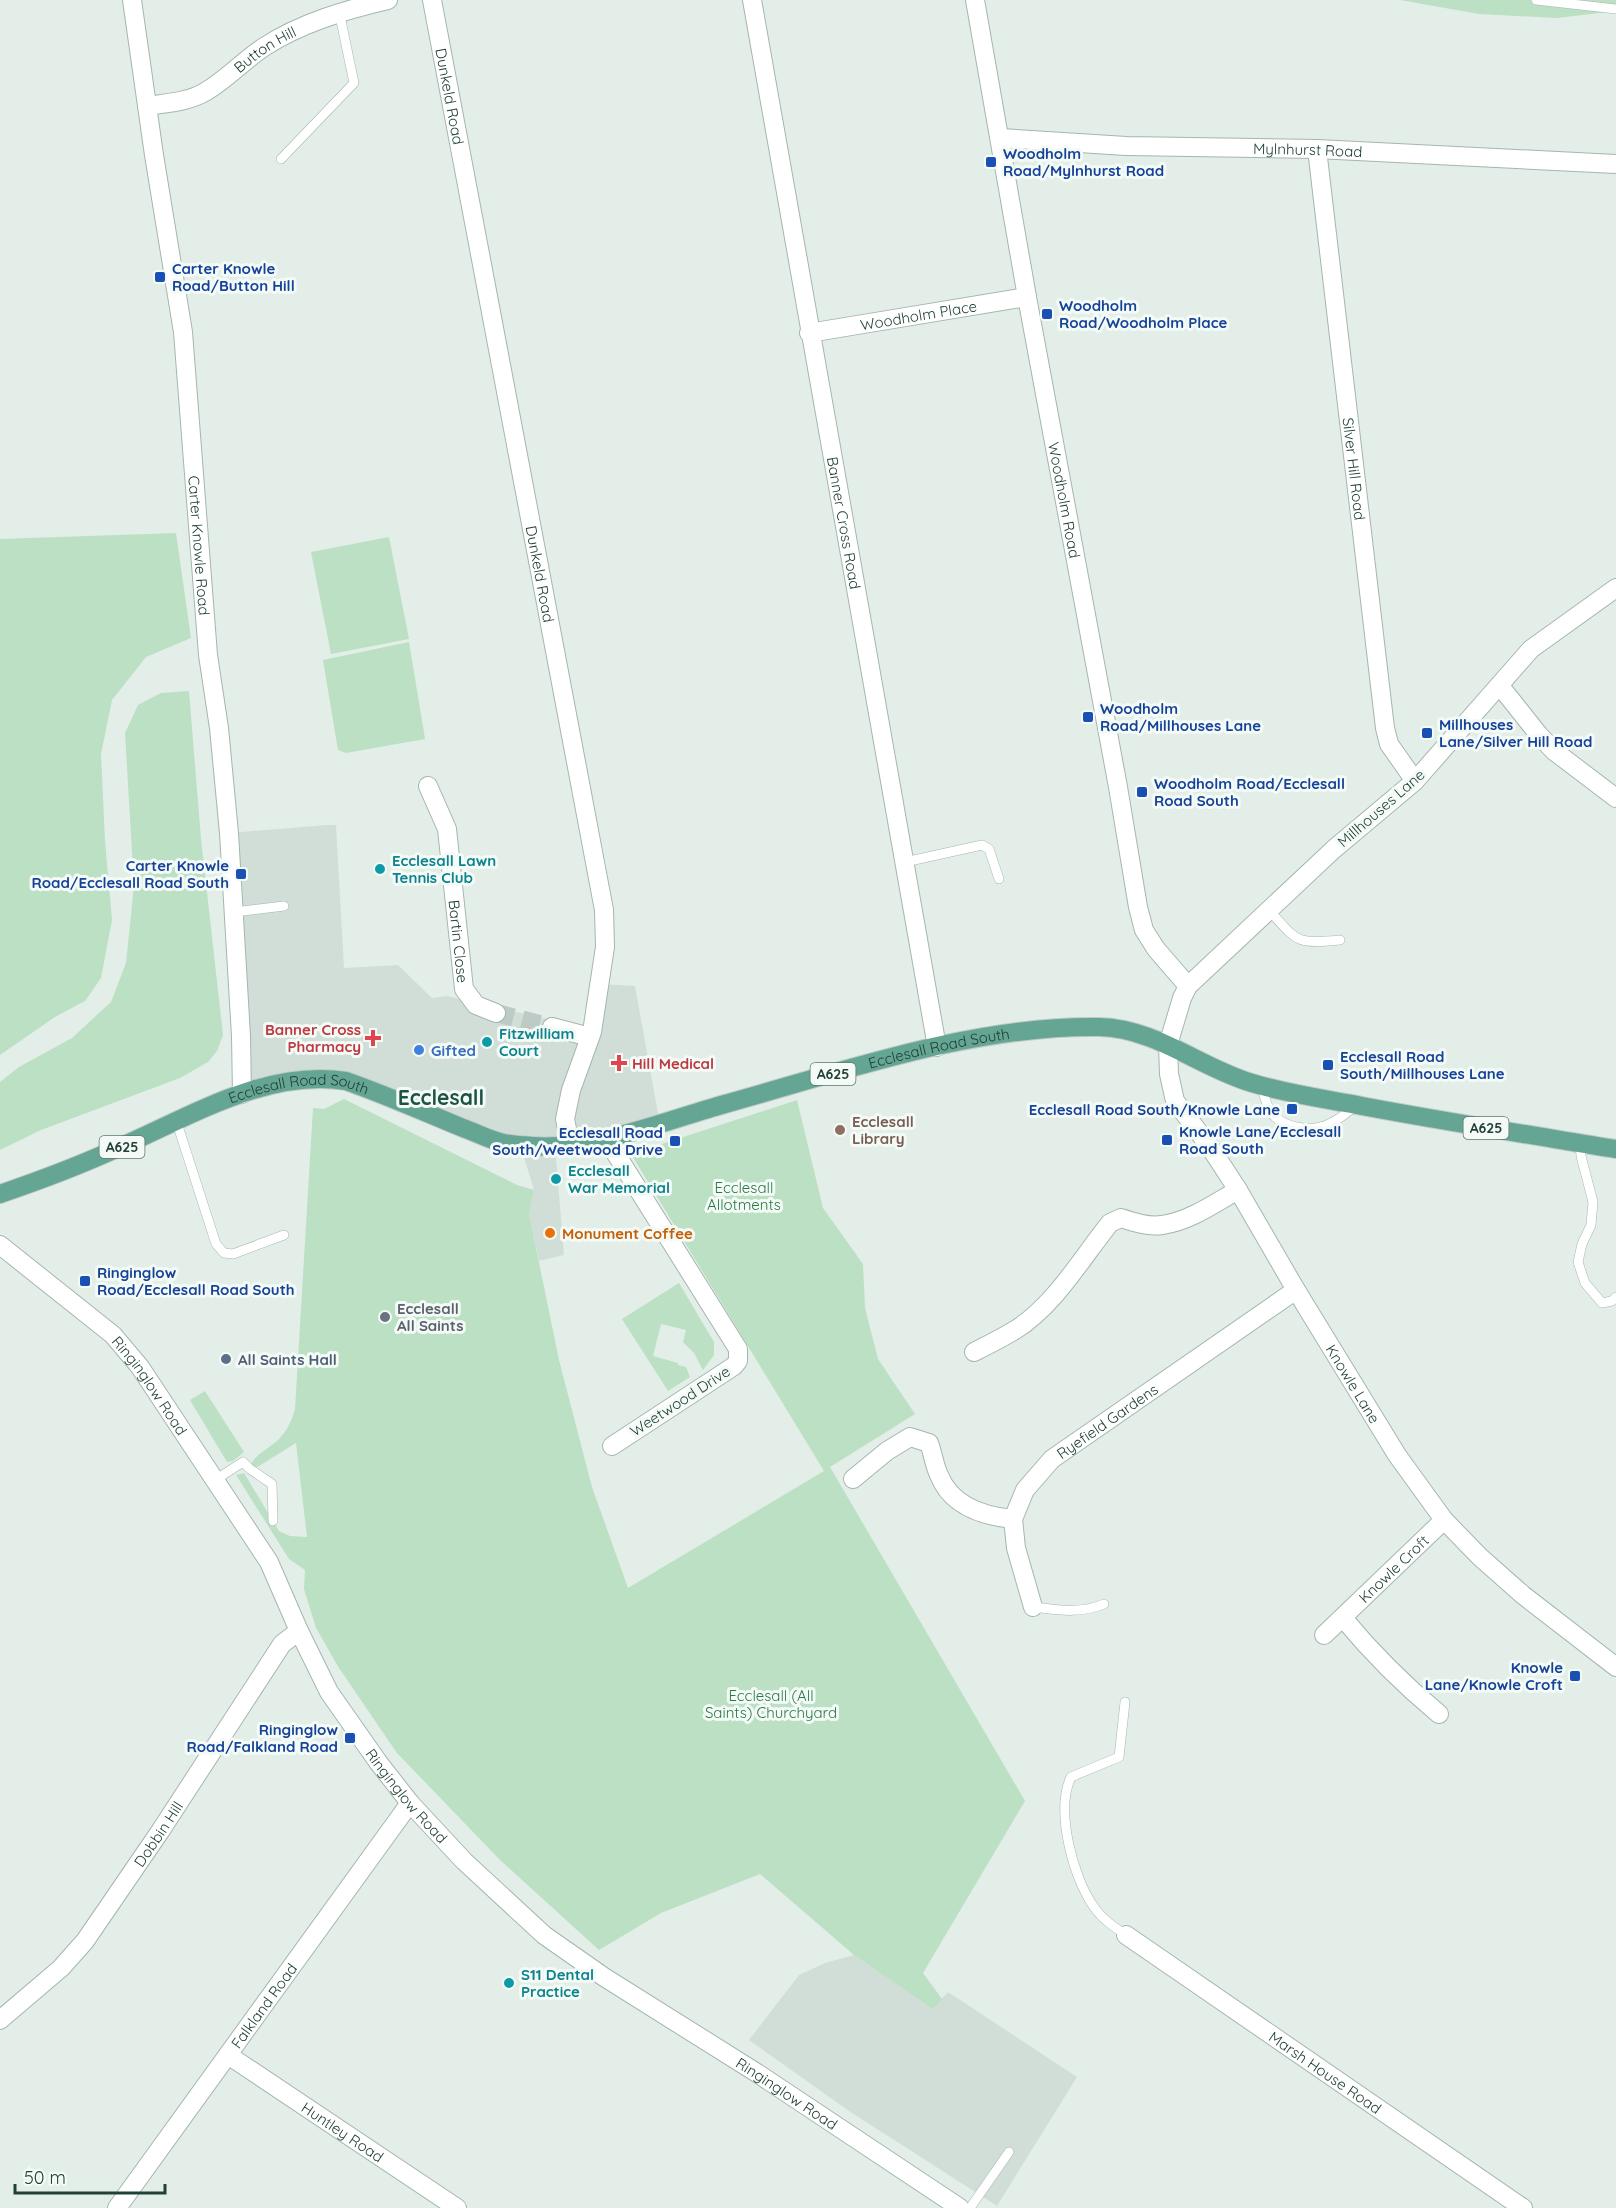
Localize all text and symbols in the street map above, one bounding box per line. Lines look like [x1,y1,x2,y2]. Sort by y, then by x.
street label: Button Hill [230,21,299,76]
street label: Dunkeld Road [432,46,469,146]
street label: Mylnhurst Road [1253,138,1363,161]
place label: Woodholm Road/Mylnhurst Road [1003,144,1164,180]
marker: Woodholm Road/Mylnhurst Road [984,155,998,169]
place label: Carter Knowle Road/Button Hill [172,259,295,295]
marker: Carter Knowle Road/Button Hill [153,270,167,284]
street label: Woodholm Place [859,296,978,334]
place label: Woodholm Road/Woodholm Place [1059,296,1228,332]
marker: Woodholm Road/Woodholm Place [1040,307,1054,321]
street label: Silver Hill Road [1339,416,1370,521]
street label: Woodholm Road [1045,440,1085,560]
street label: Banner Cross Road [823,455,865,591]
street label: Carter Knowle Road [185,475,214,616]
street label: Dunkeld Road [522,524,559,624]
place label: Woodholm Road/Millhouses Lane [1100,699,1261,735]
marker: Woodholm Road/Millhouses Lane [1081,710,1095,724]
place label: Millhouses Lane/Silver Hill Road [1439,715,1592,751]
marker: Millhouses Lane/Silver Hill Road [1420,726,1434,740]
street label: Millhouses Lane [1333,765,1429,851]
place label: Woodholm Road/Ecclesall Road South [1154,774,1345,810]
marker: Woodholm Road/Ecclesall Road South [1135,785,1149,799]
place label: Ecclesall Lawn Tennis Club [392,851,496,887]
place label: Carter Knowle Road/Ecclesall Road South [31,856,229,892]
marker: Ecclesall Lawn Tennis Club [373,862,387,876]
marker: Carter Knowle Road/Ecclesall Road South [234,867,248,881]
street label: Bartin Close [445,899,473,984]
place label: Banner Cross Pharmacy [265,1020,361,1056]
street label: Ecclesall Road South [866,1023,1011,1072]
place label: Fitzwilliam Court [499,1024,574,1060]
marker: Banner Cross Pharmacy [366,1031,380,1045]
marker: Fitzwilliam Court [480,1035,494,1049]
place label: Gifted [431,1041,476,1060]
marker: Gifted [412,1043,426,1057]
place label: Ecclesall Road South/Millhouses Lane [1340,1047,1505,1083]
marker: Hill Medical [610,1054,628,1072]
place label: Hill Medical [632,1054,714,1073]
marker: Ecclesall Road South/Millhouses Lane [1321,1058,1335,1072]
road number: A625 [810,1063,856,1085]
street label: Ecclesall Road South [225,1069,372,1107]
district label: Ecclesall [398,1084,484,1110]
place label: Ecclesall Road South/Knowle Lane [1029,1100,1280,1119]
marker: Ecclesall Road South/Knowle Lane [1285,1102,1299,1116]
place label: Ecclesall Library [852,1112,914,1148]
road number: A625 [1464,1117,1508,1139]
place label: Knowle Lane/Ecclesall Road South [1179,1122,1341,1158]
place label: Ecclesall Road South/Weetwood Drive [492,1123,663,1159]
marker: Ecclesall Library [833,1123,847,1137]
marker: Knowle Lane/Ecclesall Road South [1160,1133,1174,1147]
marker: Ecclesall Road South/Weetwood Drive [668,1134,682,1148]
road number: A625 [100,1136,144,1158]
place label: Ecclesall War Memorial [568,1161,670,1197]
marker: Ecclesall War Memorial [549,1172,563,1186]
park label: Ecclesall Allotments [707,1178,781,1214]
place label: Monument Coffee [562,1224,693,1243]
marker: Monument Coffee [543,1226,557,1240]
place label: Ringinglow Road/Ecclesall Road South [97,1263,295,1299]
marker: Ringinglow Road/Ecclesall Road South [78,1274,92,1288]
place label: Ecclesall All Saints [397,1299,463,1335]
marker: Ecclesall All Saints [378,1310,392,1324]
street label: Ringinglow Road [108,1332,192,1439]
street label: Knowle Lane [1322,1341,1385,1427]
place label: All Saints Hall [238,1350,337,1369]
marker: All Saints Hall [219,1352,233,1366]
street label: Weetwood Drive [626,1362,734,1440]
street label: Ryefield Gardens [1053,1379,1161,1463]
street label: Knowle Croft [1354,1531,1432,1607]
place label: Knowle Lane/Knowle Croft [1425,1658,1563,1694]
marker: Knowle Lane/Knowle Croft [1568,1669,1582,1683]
park label: Ecclesall (All Saints) Churchyard [705,1686,837,1722]
place label: Ringinglow Road/Falkland Road [187,1720,338,1756]
marker: Ringinglow Road/Falkland Road [343,1731,357,1745]
street label: Ringinglow Road [362,1745,452,1847]
street label: Dobbin Hill [129,1797,187,1870]
street label: Falkland Road [226,1959,301,2052]
place label: S11 Dental Practice [521,1965,594,2001]
marker: S11 Dental Practice [502,1976,516,1990]
street label: Marsh House Road [1266,2027,1385,2117]
street label: Ringinglow Road [733,2053,841,2133]
street label: Huntley Road [298,2097,387,2166]
scale bar [15,2157,165,2195]
text: 50 m [24,2166,66,2189]

